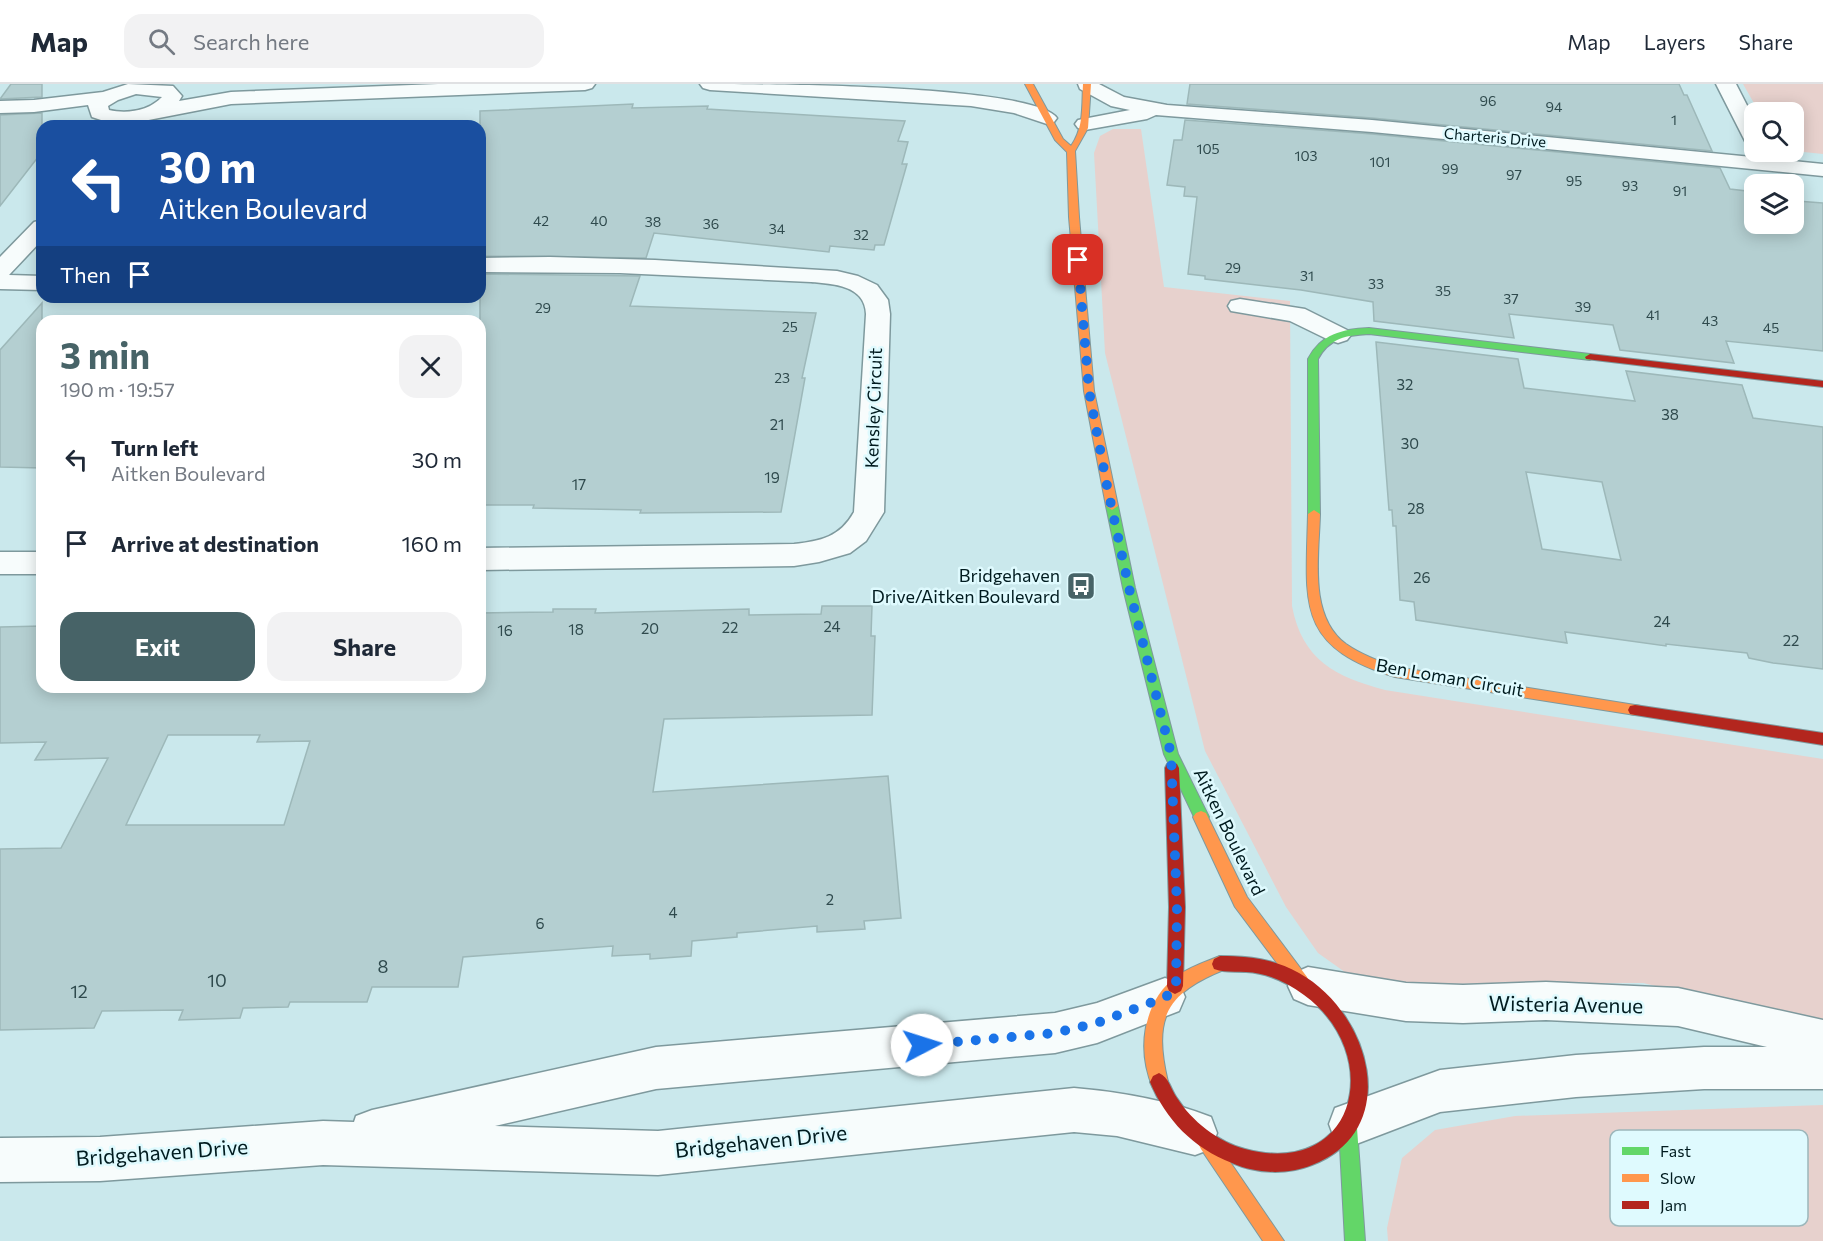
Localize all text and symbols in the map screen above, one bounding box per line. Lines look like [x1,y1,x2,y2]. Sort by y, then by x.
search box [124,14,544,68]
text: Map [30,24,88,58]
icon: search [145,25,178,58]
text: Search here [193,28,309,55]
text: Map [1567,29,1611,54]
text: Layers [1644,29,1706,54]
text: Share [1739,29,1793,54]
house number: 96 [1480,92,1497,109]
house number: 94 [1546,98,1563,115]
map controls [1744,102,1804,234]
button: search [1744,102,1804,162]
house number: 1 [1671,111,1677,128]
street label: Charteris Drive [1443,124,1547,150]
text: 30 m [159,140,256,192]
house number: 105 [1196,140,1220,157]
icon: left [60,144,138,222]
house number: 103 [1294,147,1318,164]
house number: 101 [1369,153,1391,170]
house number: 99 [1442,160,1459,177]
house number: 97 [1506,166,1522,183]
house number: 95 [1566,172,1582,189]
button: layers [1744,174,1804,234]
house number: 93 [1622,177,1638,194]
house number: 91 [1673,182,1687,199]
text: Aitken Boulevard [159,192,368,225]
house number: 42 [533,212,549,229]
house number: 40 [590,212,608,229]
house number: 38 [645,213,661,230]
house number: 36 [703,215,719,232]
house number: 34 [769,220,786,237]
house number: 32 [853,226,869,243]
pin [1052,234,1103,285]
icon: arrive [1061,243,1094,276]
icon: arrive [123,258,156,291]
house number: 29 [1225,259,1241,276]
text: Then [60,261,111,288]
house number: 31 [1300,267,1314,284]
house number: 33 [1368,275,1384,292]
house number: 35 [1435,282,1451,299]
house number: 37 [1503,290,1519,307]
house number: 39 [1575,298,1591,315]
house number: 29 [535,299,551,316]
house number: 41 [1646,306,1660,323]
house number: 43 [1702,312,1718,329]
house number: 25 [782,318,798,335]
house number: 45 [1763,319,1779,336]
text: 3 min [60,332,150,376]
button: close [399,335,462,398]
street label: Kensley Circuit [860,347,886,469]
house number: 23 [774,369,790,386]
house number: 32 [1397,375,1413,393]
text: 190 m · 19:57 [60,377,175,401]
house number: 38 [1661,405,1679,423]
house number: 21 [770,415,784,433]
text: Turn left [111,434,198,461]
house number: 30 [1401,434,1419,452]
icon: left [60,443,93,476]
text: 30 m [412,446,462,473]
text: Aitken Boulevard [111,461,266,485]
house number: 19 [764,468,780,486]
house number: 17 [572,475,586,493]
house number: 28 [1407,499,1425,517]
icon: arrive [60,527,93,560]
text: Arrive at destination [111,530,319,557]
text: 160 m [401,530,462,557]
place label: Bridgehaven Drive/Aitken Boulevard [871,564,1060,607]
house number: 26 [1413,568,1431,586]
bus stop icon: Bridgehaven Drive/Aitken Boulevard [1065,570,1097,602]
button: Exit [60,612,255,681]
button: Share [267,612,462,681]
house number: 24 [1653,612,1671,630]
house number: 24 [823,617,841,635]
house number: 22 [722,618,738,636]
house number: 20 [641,619,659,637]
house number: 18 [568,620,584,638]
house number: 16 [497,621,513,639]
house number: 22 [1783,631,1799,649]
street label: Ben Loman Circuit [1375,653,1526,701]
street label: Aitken Boulevard [1190,764,1270,899]
house number: 2 [826,890,834,908]
house number: 4 [669,903,678,921]
house number: 6 [535,914,545,932]
house number: 8 [378,955,389,977]
house number: 10 [207,969,227,991]
house number: 12 [70,980,88,1002]
street label: Wisteria Avenue [1488,990,1644,1017]
position arrow [890,1013,954,1077]
street label: Bridgehaven Drive [674,1119,848,1162]
legend [1610,1130,1808,1226]
street label: Bridgehaven Drive [75,1133,249,1170]
text: Fast [1660,1141,1691,1160]
text: Slow [1660,1168,1696,1187]
text: Jam [1660,1195,1687,1214]

